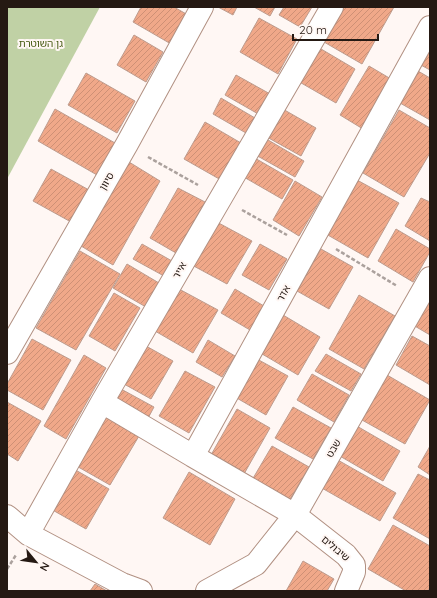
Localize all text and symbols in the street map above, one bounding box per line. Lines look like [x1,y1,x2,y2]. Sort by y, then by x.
scale bar [293,16,378,42]
text: 20 m [299,22,327,37]
park label: גן השוטרת [19,37,63,50]
street label: סיוון [96,170,117,193]
street label: אייר [170,260,189,281]
street label: אדר [274,283,293,304]
street label: שבט [323,437,344,460]
street label: שיבולים [319,533,353,564]
north arrow [16,542,56,582]
text: N [37,560,53,574]

